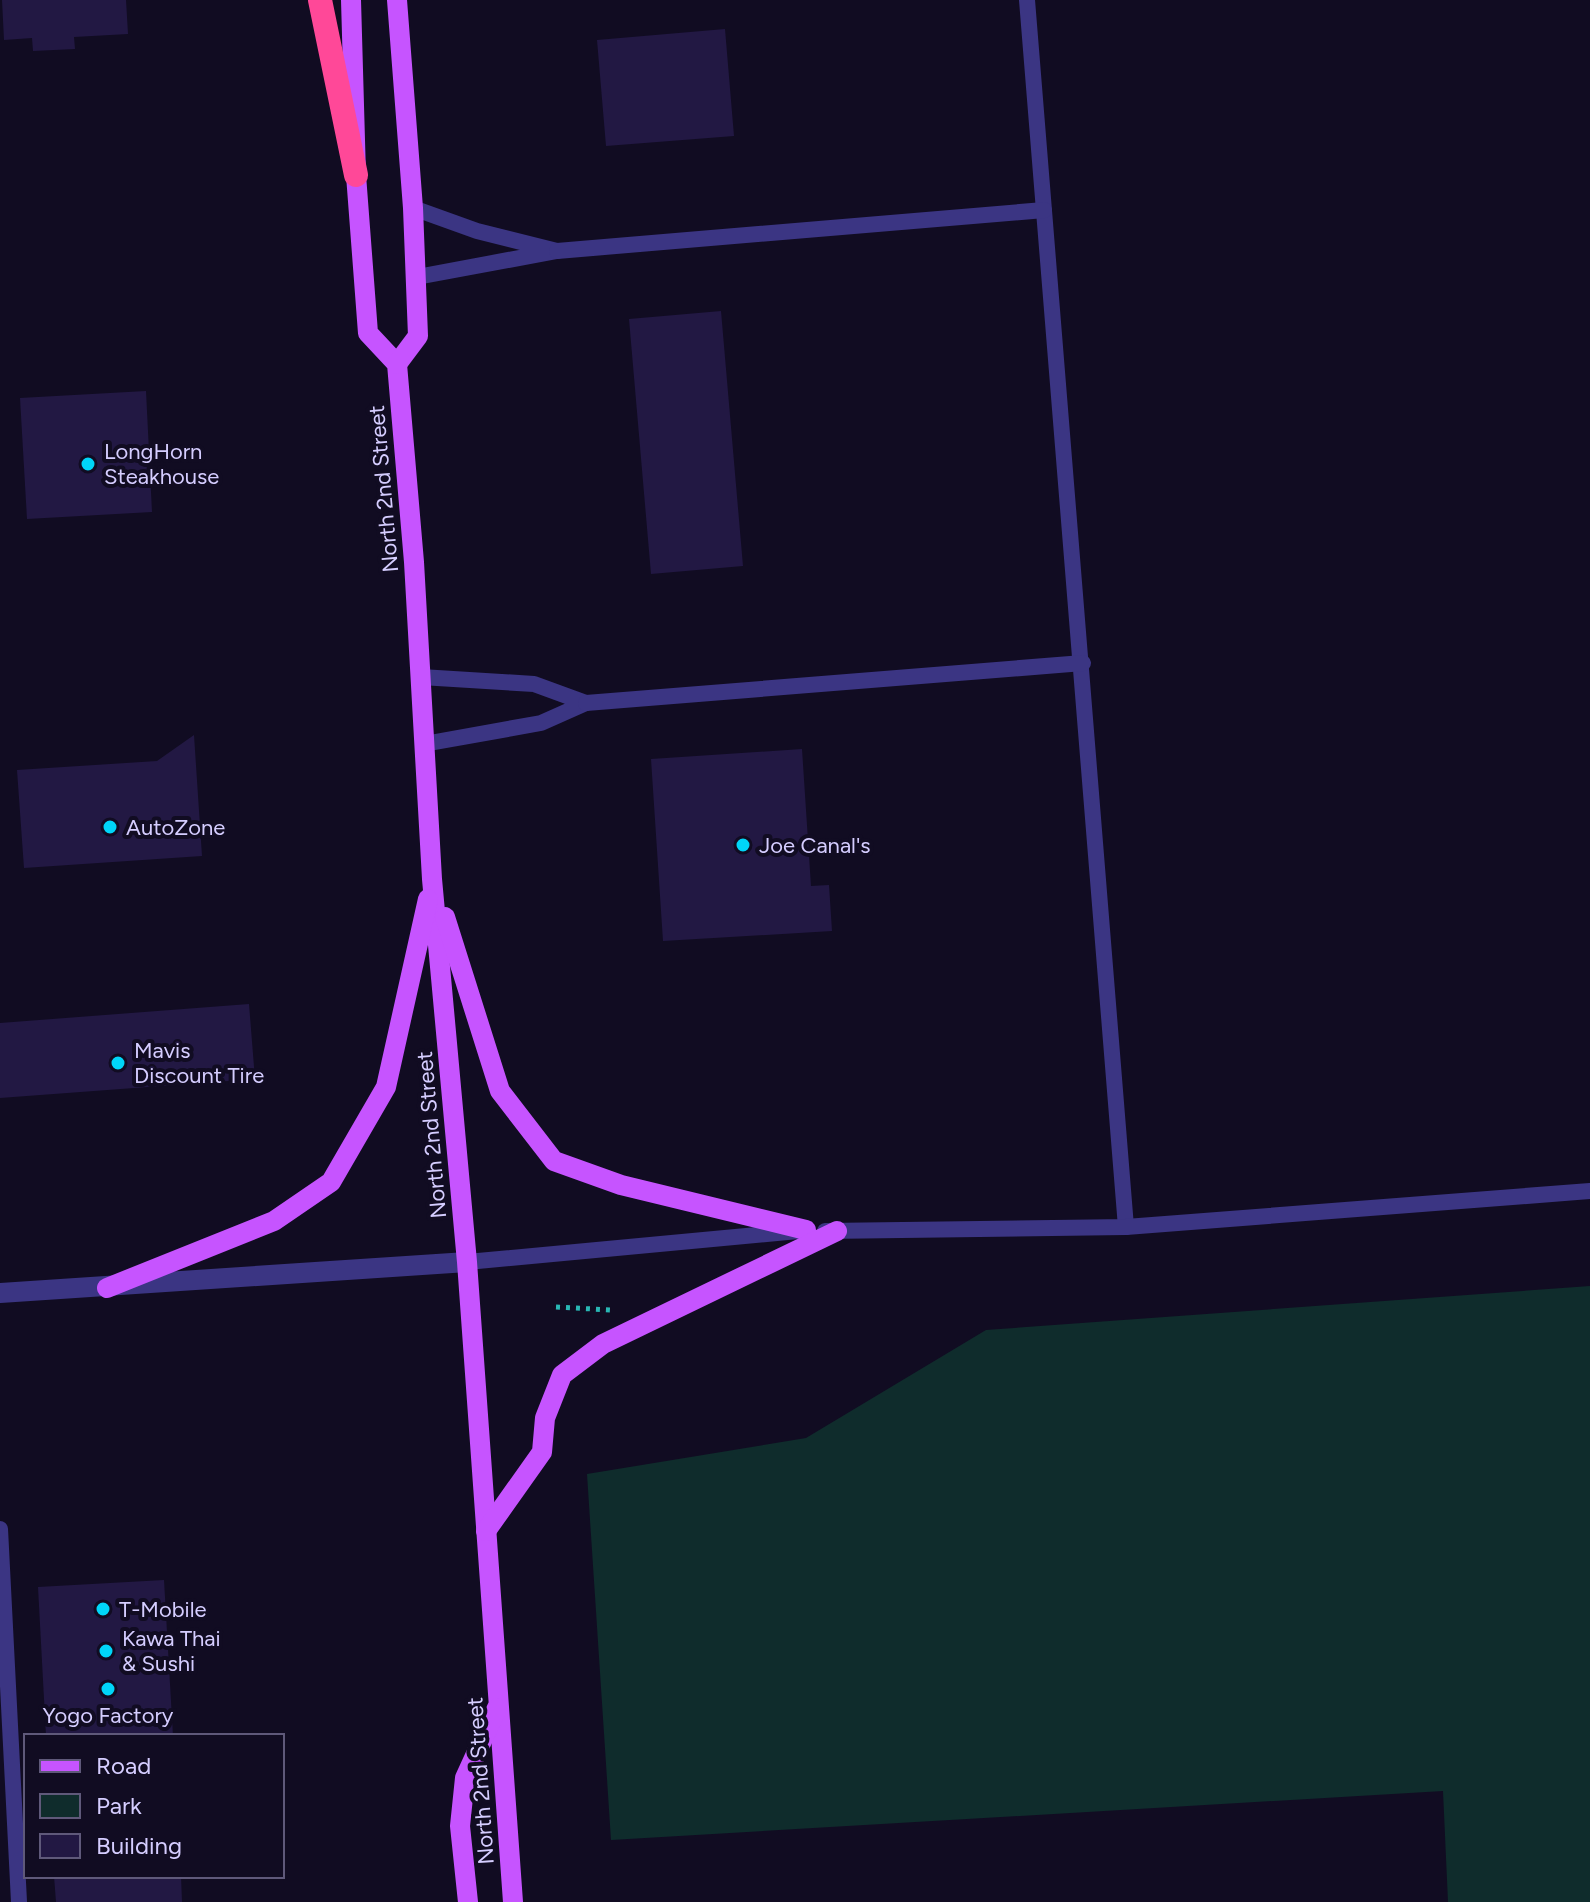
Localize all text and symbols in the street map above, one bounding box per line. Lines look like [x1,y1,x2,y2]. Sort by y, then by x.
street label: North 2nd Street [363,404,404,574]
place label: LongHorn Steakhouse [104,438,219,490]
marker: LongHorn Steakhouse [79,455,97,473]
place label: AutoZone [126,814,225,841]
marker: AutoZone [101,818,119,836]
place label: Joe Canal's [759,832,871,859]
marker: Joe Canal's [734,836,752,854]
place label: Mavis Discount Tire [134,1037,264,1089]
street label: North 2nd Street [411,1050,452,1220]
marker: Mavis Discount Tire [109,1054,127,1072]
place label: T-Mobile [119,1596,207,1623]
marker: T-Mobile [94,1600,112,1618]
place label: Kawa Thai & Sushi [122,1625,221,1677]
marker: Kawa Thai & Sushi [97,1642,115,1660]
marker: Yogo Factory [99,1680,117,1698]
street label: North 2nd Street [461,1696,500,1866]
place label: Yogo Factory [43,1702,174,1729]
legend [24,1734,284,1878]
text: Road [96,1751,151,1780]
text: Park [96,1791,142,1820]
text: Building [96,1831,182,1860]

